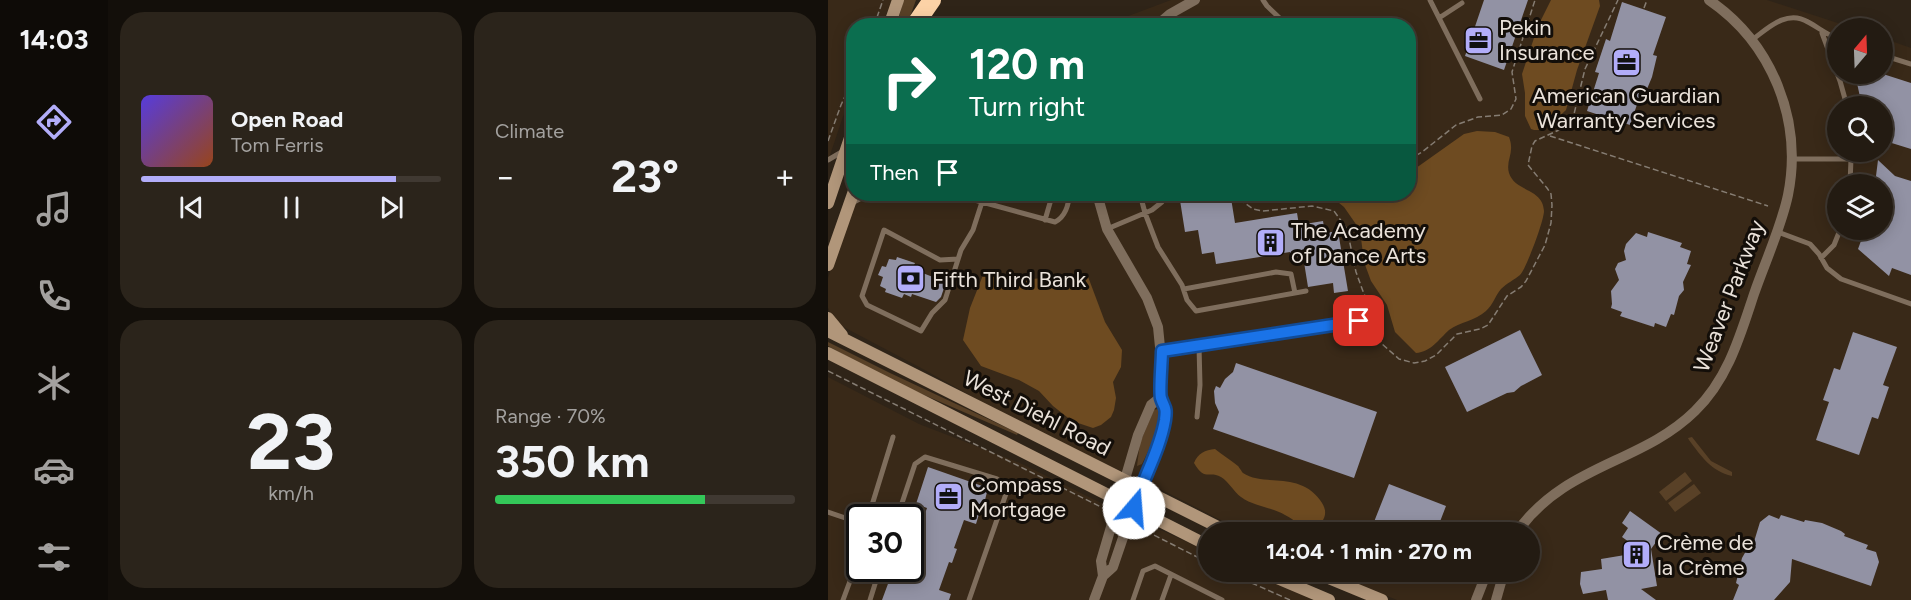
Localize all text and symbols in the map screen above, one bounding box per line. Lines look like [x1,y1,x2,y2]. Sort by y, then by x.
place label: Pekin Insurance [1499,14,1595,66]
north arrow [1827,18,1893,84]
map controls [1827,18,1893,240]
text: 14:03 [19,23,89,56]
office icon: Pekin Insurance [1462,24,1494,56]
text: 120 m [969,39,1085,90]
icon: right [870,42,948,120]
office icon: American Guardian Warranty Services [1610,47,1642,79]
place label: American Guardian Warranty Services [1532,82,1720,134]
text: Turn right [969,90,1085,123]
button: search [1827,96,1893,162]
icon: directions [33,101,75,143]
text: Open Road [231,106,343,133]
text: Climate [495,119,564,143]
text: Tom Ferris [231,133,324,157]
text: 23° [611,149,679,203]
icon: arrive [931,156,964,189]
text: − [495,157,516,196]
text: + [774,157,795,196]
text: Then [870,159,919,186]
button: layers [1827,174,1893,240]
icon: music [33,188,75,230]
icon: previous [175,191,208,224]
icon: pause [275,191,308,224]
icon: next [375,191,408,224]
street label: Weaver Parkway [1688,216,1771,376]
place label: The Academy of Dance Arts [1291,217,1426,269]
building icon: The Academy of Dance Arts [1254,227,1286,259]
bank icon: Fifth Third Bank [895,263,927,295]
place label: Fifth Third Bank [932,266,1086,293]
icon: phone [33,275,75,317]
pin [1333,295,1384,346]
icon: arrive [1342,304,1375,337]
icon: climate [33,362,75,404]
street label: West Diehl Road [959,364,1115,462]
text: 23 [247,395,335,489]
text: Range · 70% [495,404,606,428]
text: 350 km [495,434,650,488]
icon: car [33,449,75,491]
place label: Compass Mortgage [970,471,1066,523]
position arrow [1102,476,1166,540]
text: km/h [268,481,314,505]
office icon: Compass Mortgage [933,481,965,513]
speed limit sign: 30 [846,504,924,582]
place label: Crème de la Crème [1657,529,1753,581]
icon: filters [33,536,75,578]
text: 14:04 · 1 min · 270 m [1266,538,1472,565]
building icon: Crème de la Crème [1620,539,1652,571]

